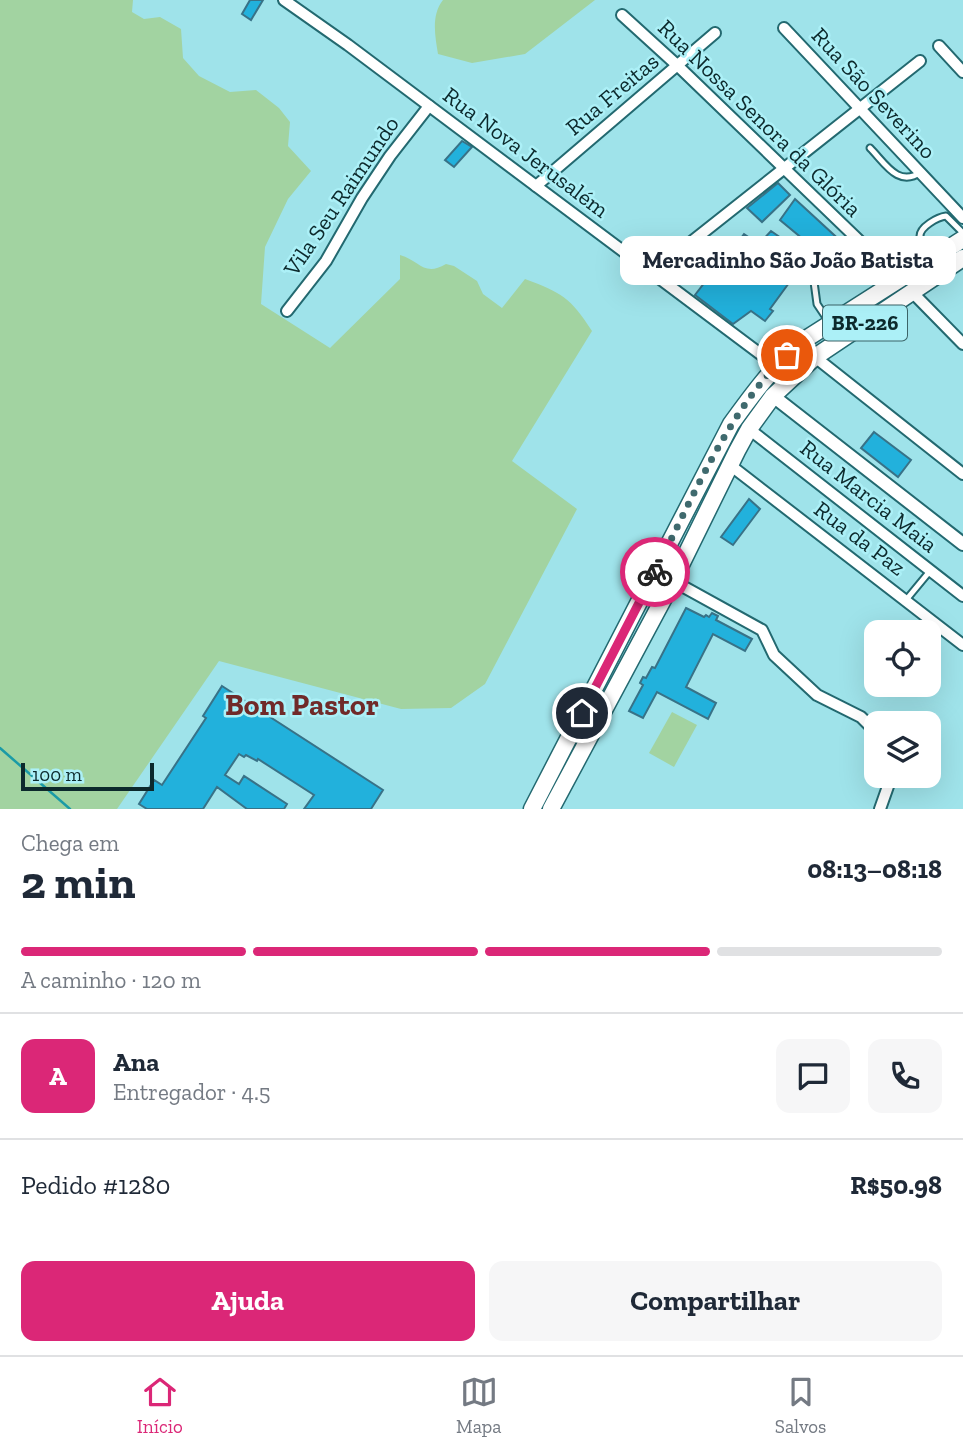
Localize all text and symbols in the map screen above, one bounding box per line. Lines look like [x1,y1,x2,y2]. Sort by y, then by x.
street label: Rua Nossa Senora da Glória [652,13,868,223]
street label: Rua São Severino [806,21,942,165]
street label: Rua Freitas [560,47,664,141]
street label: Rua Nova Jerusalém [438,81,614,224]
street label: Vila Seu Raimundo [277,111,405,282]
callout: Mercadinho São João Batista [619,236,955,285]
text: Mercadinho São João Batista [642,246,934,274]
road number: BR-226 [823,306,907,340]
pin [757,325,817,385]
icon: bag [768,336,806,374]
street label: Rua Marcia Maia [795,434,943,558]
street label: Rua da Paz [809,495,912,582]
courier [620,537,690,607]
icon: bike [636,553,674,591]
map controls [864,620,941,788]
button: locate [864,620,941,697]
pin [552,683,612,743]
district label: Bom Pastor [225,687,379,723]
icon: home [563,694,601,732]
button: layers [864,711,941,788]
scale bar [21,760,154,792]
text: 100 m [32,763,82,786]
text: Chega em [21,829,119,857]
text: 08:13–08:18 [807,853,942,885]
text: 2 min [21,855,136,910]
text: A caminho · 120 m [21,966,201,994]
button: chat [776,1039,850,1113]
button: phone [868,1039,942,1113]
text: Ana [113,1046,159,1078]
text: A [49,1060,67,1092]
text: Entregador · 4.5 [113,1078,271,1106]
text: Pedido #1280 [21,1169,170,1201]
text: R$50.98 [850,1169,942,1201]
button: Ajuda [21,1261,475,1341]
button: Compartilhar [489,1261,942,1341]
tab: Início [137,1373,183,1438]
tab: Mapa [456,1373,501,1438]
tab: Salvos [775,1373,826,1438]

